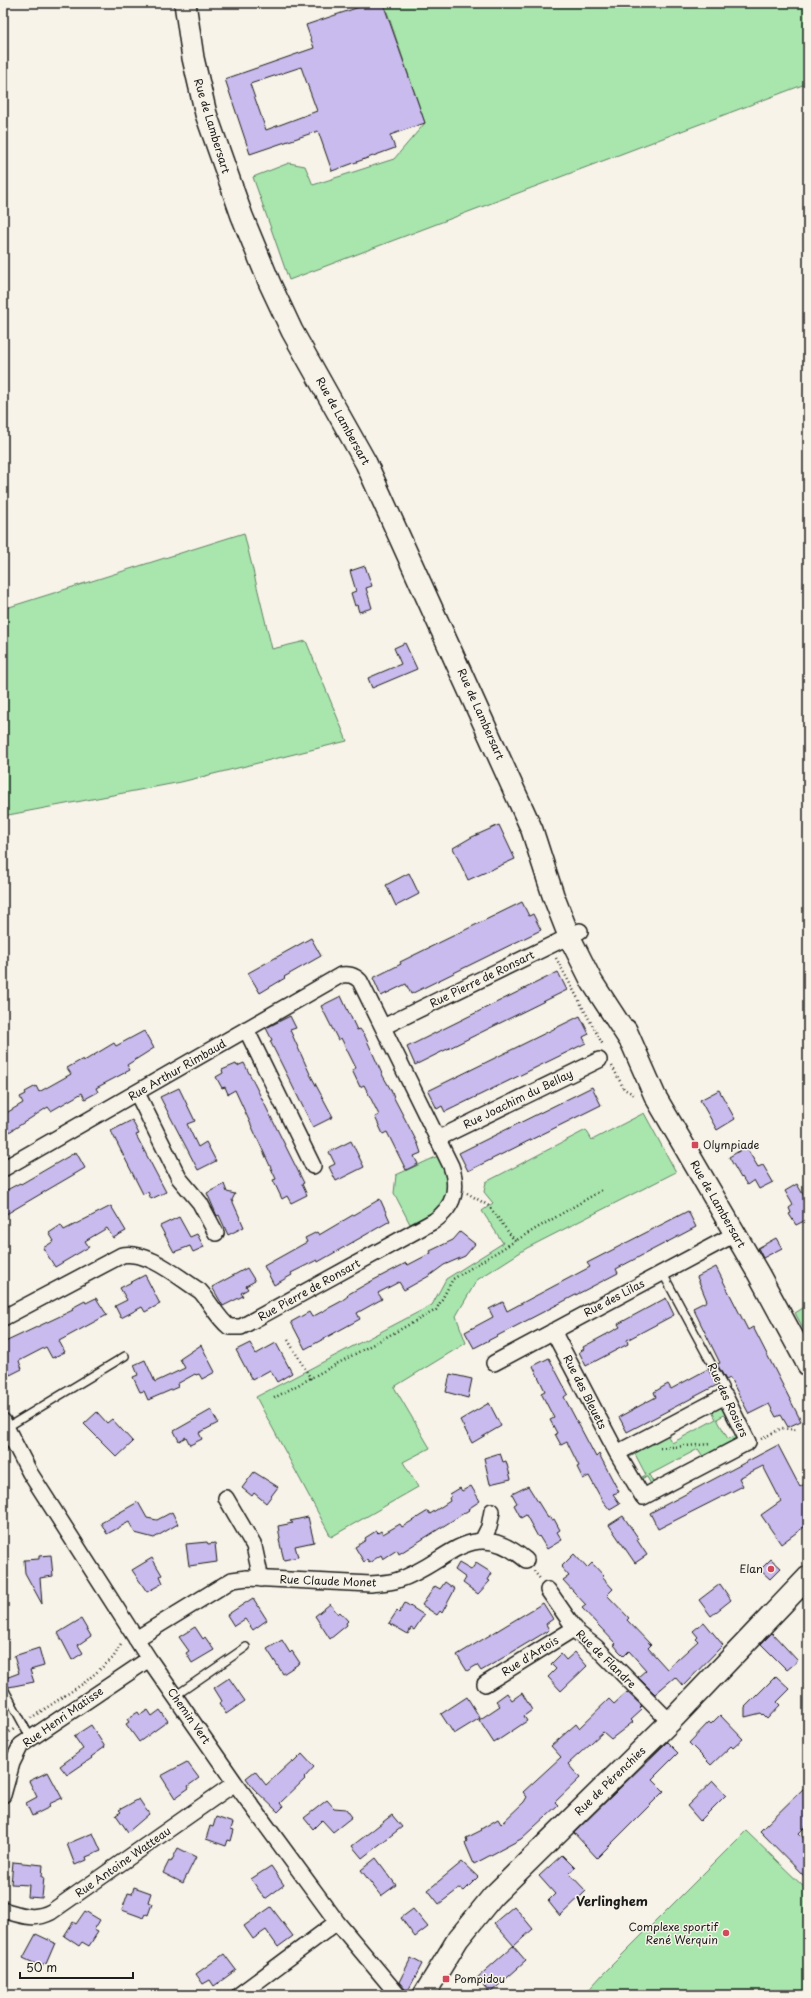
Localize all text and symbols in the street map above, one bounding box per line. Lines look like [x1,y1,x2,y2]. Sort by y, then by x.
street label: Rue de Lambersart [190,76,235,176]
street label: Rue de Lambersart [312,374,375,468]
street label: Rue de Lambersart [454,665,509,763]
street label: Rue Pierre de Ronsart [426,946,538,1011]
street label: Rue Arthur Rimbaud [125,1034,229,1105]
street label: Rue Joachim du Bellay [460,1065,575,1133]
place label: Olympiade [703,1136,759,1153]
marker: Olympiade [690,1140,700,1150]
street label: Rue de Lambersart [686,1157,751,1251]
street label: Rue Pierre de Ronsart [254,1254,363,1325]
street label: Rue des Lilas [580,1274,647,1321]
street label: Rue des Bleuets [559,1352,612,1432]
street label: Rue des Rosiers [704,1360,753,1440]
place label: Elan [739,1560,763,1577]
marker: Elan [766,1564,776,1574]
street label: Rue Claude Monet [279,1570,377,1591]
street label: Rue de Flandre [572,1625,640,1692]
street label: Rue d'Artois [498,1631,562,1680]
street label: Rue Henri Matisse [19,1682,107,1751]
street label: Chemin Vert [164,1684,215,1748]
street label: Rue de Pérenchies [570,1742,649,1819]
street label: Rue Antoine Watteau [71,1822,174,1901]
district label: Verlinghem [576,1891,648,1910]
place label: Complexe sportif René Werquin [629,1918,719,1948]
marker: Complexe sportif René Werquin [721,1928,731,1938]
scale bar [20,1954,133,1980]
text: 50 m [26,1958,57,1976]
place label: Pompidou [454,1970,505,1987]
marker: Pompidou [441,1974,451,1984]

